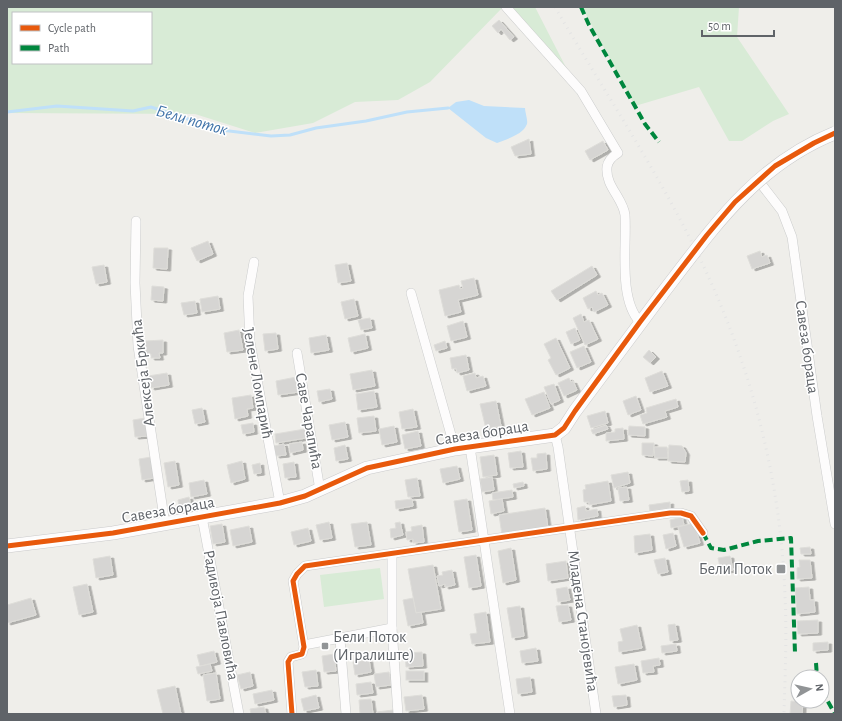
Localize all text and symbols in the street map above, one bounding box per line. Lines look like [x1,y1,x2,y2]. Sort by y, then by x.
legend [12,12,152,64]
scale bar [702,12,774,38]
text: 50 m [708,20,731,32]
text: Cycle path [48,22,96,35]
text: Path [48,42,70,54]
water label: Бели поток [154,102,231,139]
street label: Савеза бораца [793,299,821,395]
street label: Алексеја Бркића [128,318,159,428]
street label: Јелене Ломпарић [240,326,276,440]
street label: Саве Чарапића [293,372,325,470]
street label: Савеза бораца [434,418,530,448]
street label: Савеза бораца [120,494,216,526]
street label: Радивоја Павловића [200,548,241,682]
street label: Младена Станојевића [564,549,601,693]
place label: Бели Поток [699,561,773,577]
marker: Бели Поток [775,563,787,575]
place label: Бели Поток (Игралиште) [333,629,414,663]
marker: Бели Поток (Игралиште) [320,641,330,651]
north arrow [790,669,830,709]
text: N [813,683,825,692]

